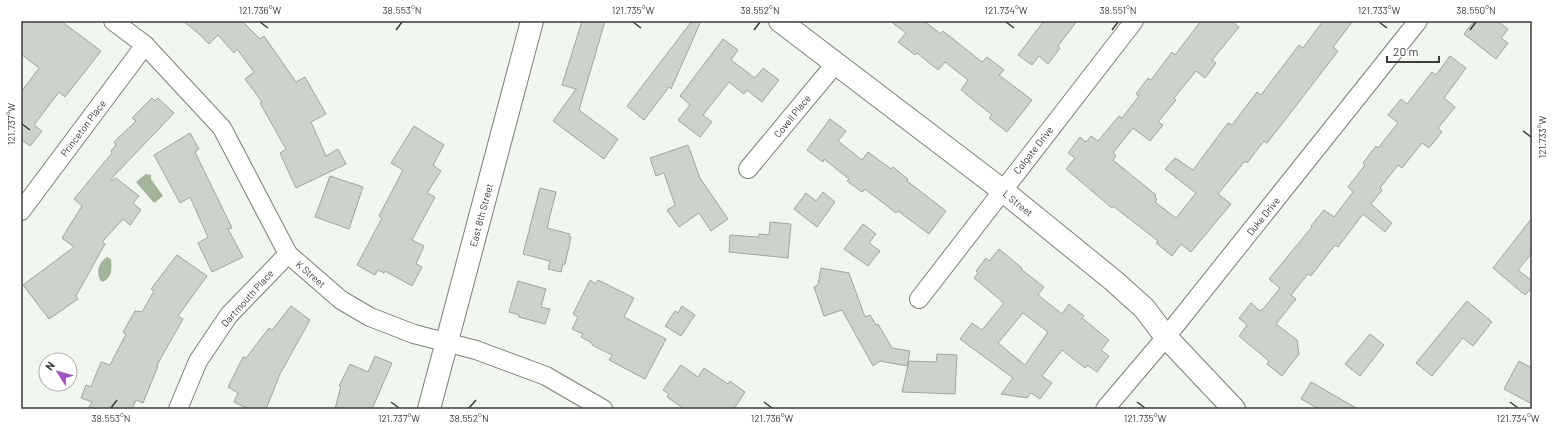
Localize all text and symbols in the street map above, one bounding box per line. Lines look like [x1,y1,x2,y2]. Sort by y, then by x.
text: 121.736°W [239,4,282,16]
text: 38.553°N [382,4,422,16]
text: 121.735°W [612,4,655,16]
text: 38.552°N [740,4,780,16]
text: 121.734°W [985,4,1028,16]
text: 38.551°N [1099,4,1137,16]
text: 121.733°W [1358,4,1401,16]
text: 38.550°N [1456,4,1496,16]
scale bar [1387,38,1439,64]
text: 20 m [1393,44,1419,58]
street label: Covell Place [771,92,813,140]
street label: Princeton Place [58,97,108,159]
text: 121.737°W [5,103,17,145]
text: 121.733°W [1536,115,1548,158]
street label: Colgate Drive [1011,124,1055,176]
street label: East 8th Street [467,182,495,248]
street label: L Street [1001,187,1036,219]
street label: Duke Drive [1244,194,1282,238]
street label: K Street [294,258,329,290]
street label: Dartmouth Place [218,267,276,329]
north arrow [38,352,78,392]
text: N [42,359,57,373]
text: 38.553°N [91,412,131,424]
text: 121.737°W [378,412,420,424]
text: 38.552°N [449,412,489,424]
text: 121.736°W [751,412,794,424]
text: 121.735°W [1124,412,1167,424]
text: 121.734°W [1497,412,1540,424]

